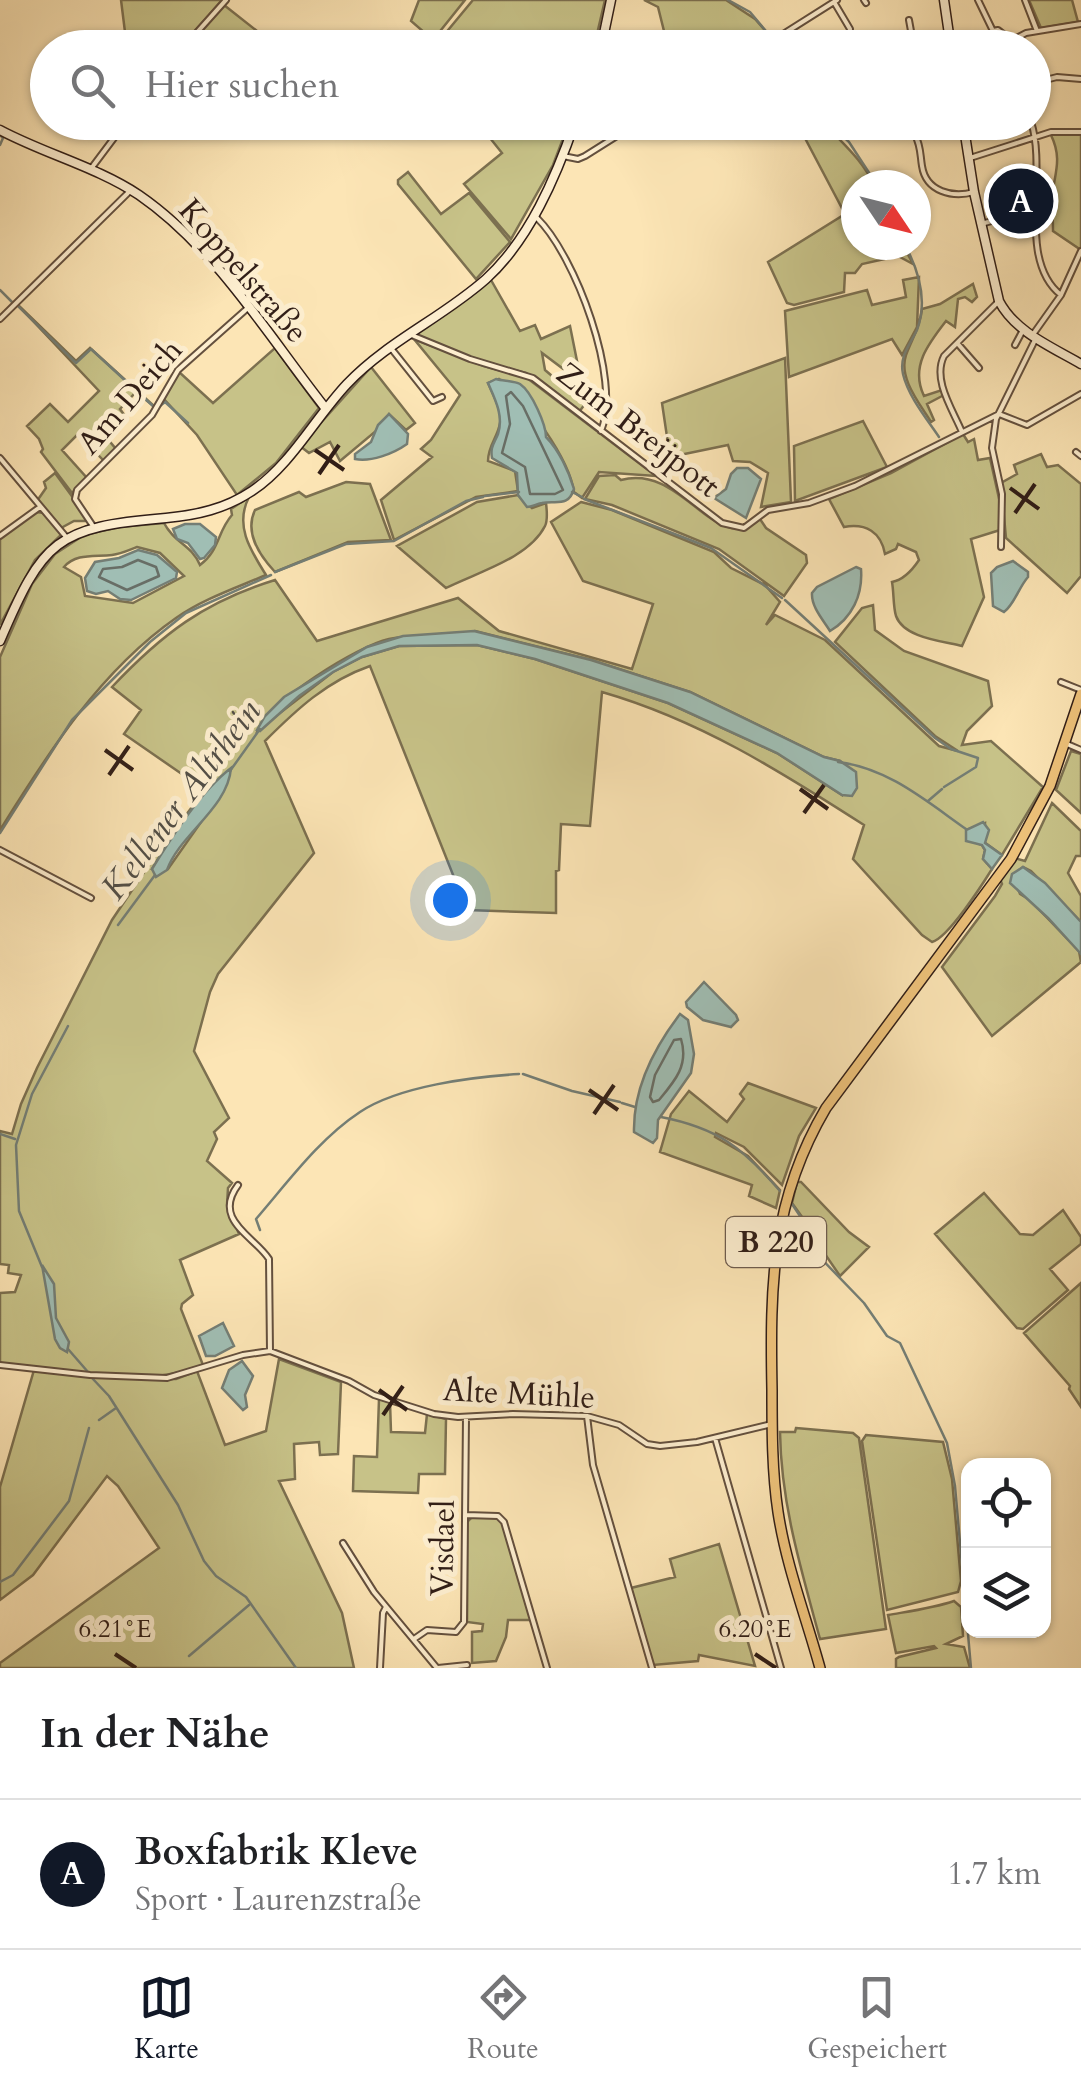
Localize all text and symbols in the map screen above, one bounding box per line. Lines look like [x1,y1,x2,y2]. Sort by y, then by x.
search box [30,30,1051,140]
icon: search [65,58,120,113]
text: Hier suchen [145,59,339,111]
pin: A [988,164,1054,238]
north arrow [841,170,931,260]
street label: Koppelstraße [168,189,318,353]
street label: Am Deich [67,329,193,464]
street label: Zum Breijpott [547,352,729,508]
water label: Kellener Altrhein [90,690,272,910]
your location [425,875,476,926]
road number: B 220 [726,1217,826,1267]
street label: Alte Mühle [442,1368,596,1420]
map controls [961,1458,1051,1638]
button: locate [961,1458,1051,1548]
street label: Visdael [420,1499,466,1597]
button: layers [961,1548,1051,1638]
text: 6.21°E [79,1612,152,1646]
text: 6.20°E [719,1612,792,1646]
text: In der Nähe [40,1705,270,1762]
text: Boxfabrik Kleve [135,1826,418,1878]
text: A [60,1852,85,1896]
text: 1.7 km [947,1852,1041,1896]
text: Sport · Laurenzstraße [135,1878,422,1922]
tab: Karte [134,1970,199,2068]
tab: Route [467,1970,539,2068]
tab: Gespeichert [807,1970,947,2068]

